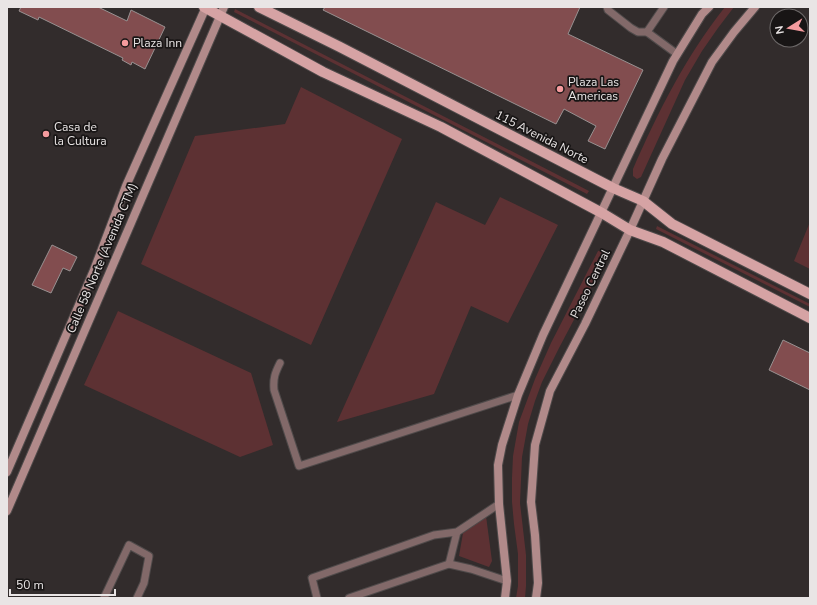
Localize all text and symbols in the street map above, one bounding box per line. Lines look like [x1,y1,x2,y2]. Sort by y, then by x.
north arrow [769,8,809,48]
text: N [772,24,788,35]
place label: Plaza Inn [133,35,182,51]
marker: Plaza Inn [120,38,130,48]
place label: Plaza Las Americas [568,74,619,104]
marker: Plaza Las Americas [555,84,565,94]
street label: 115 Avenida Norte [493,107,591,167]
place label: Casa de la Cultura [54,119,107,149]
marker: Casa de la Cultura [41,129,51,139]
street label: Calle 58 Norte (Avenida CTM) [63,180,141,336]
street label: Paseo Central [566,246,614,321]
scale bar [10,571,115,597]
text: 50 m [16,577,44,593]

